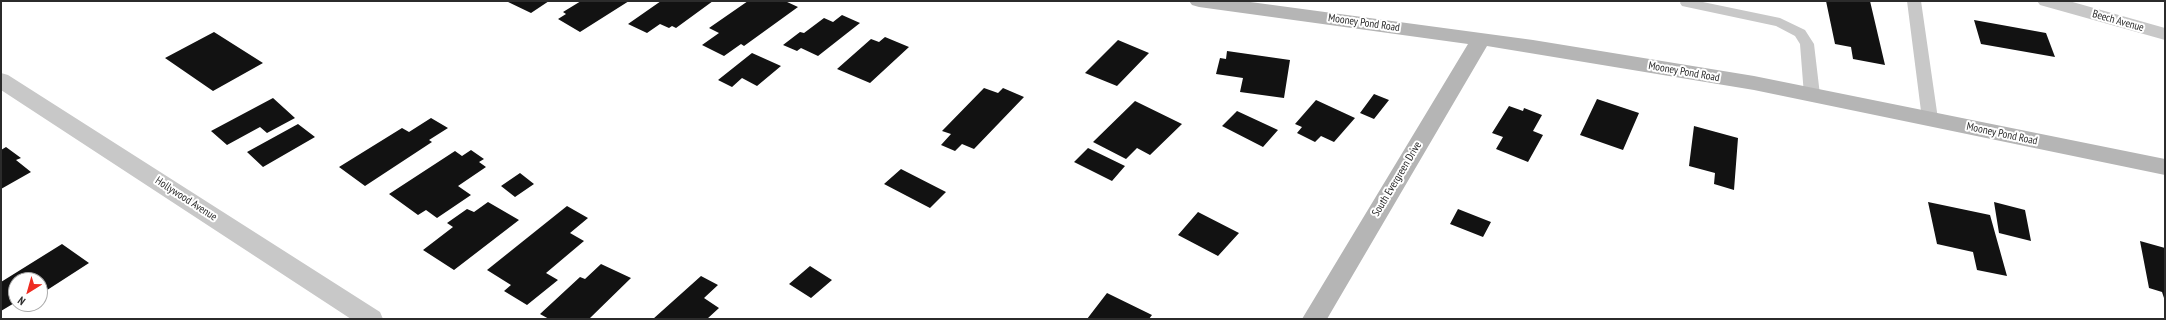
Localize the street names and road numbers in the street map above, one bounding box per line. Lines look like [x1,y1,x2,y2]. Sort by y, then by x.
street label: Beech Avenue [2091,7,2145,35]
street label: Mooney Pond Road [1327,11,1401,35]
street label: Mooney Pond Road [1647,59,1721,85]
street label: Mooney Pond Road [1965,120,2039,148]
street label: South Evergreen Drive [1369,139,1425,219]
street label: Hollywood Avenue [153,174,219,224]

